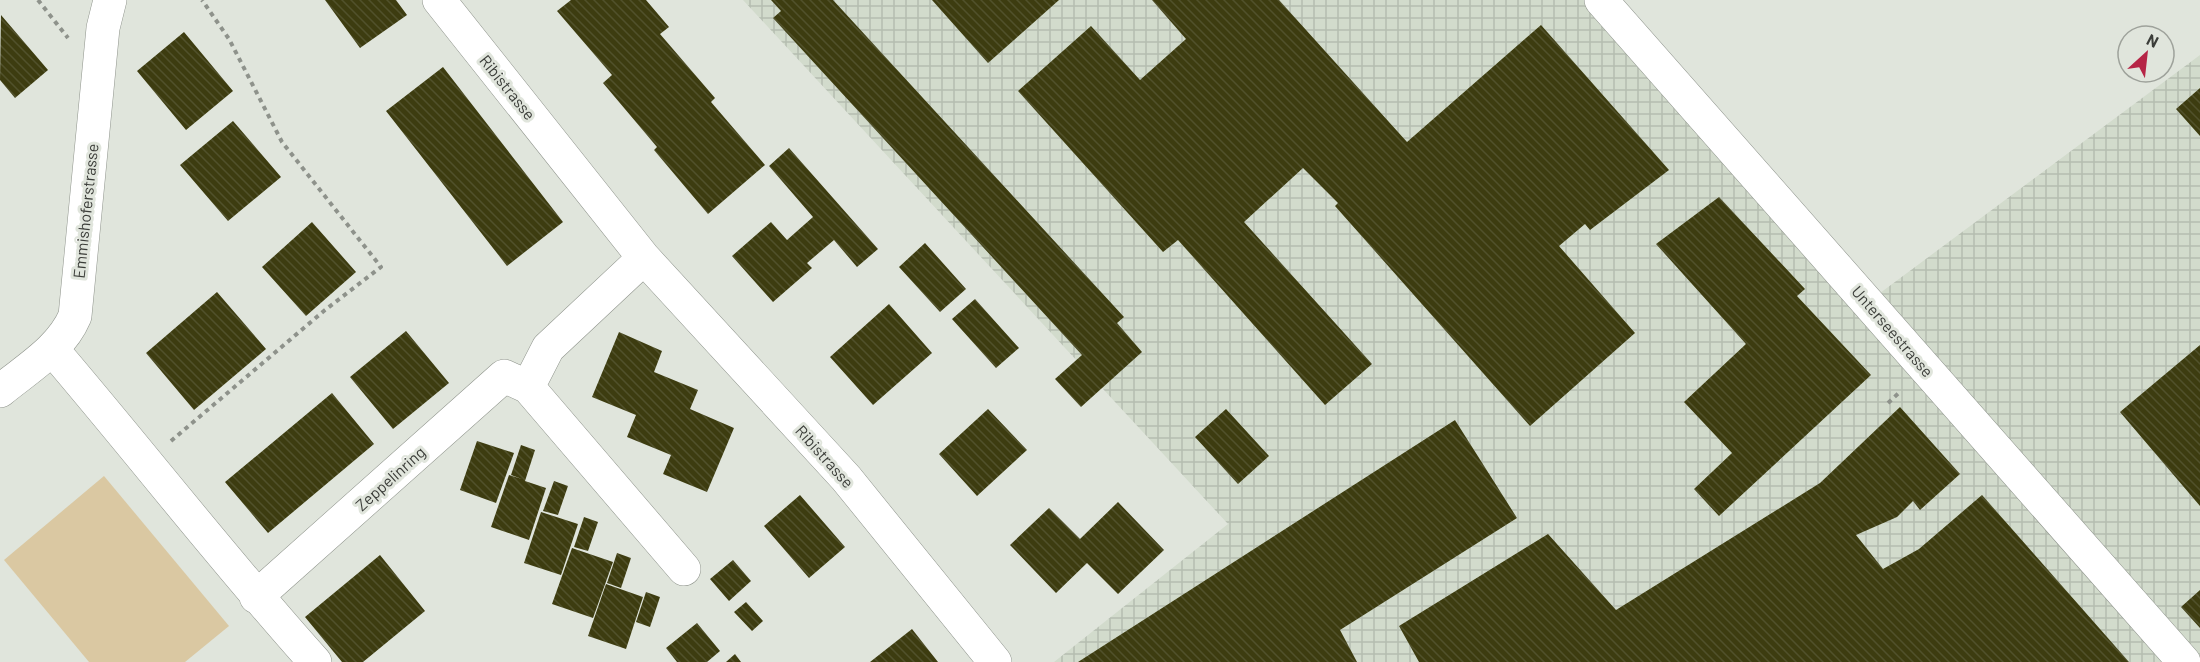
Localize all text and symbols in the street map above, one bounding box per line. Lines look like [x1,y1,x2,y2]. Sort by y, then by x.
north arrow [2116,24,2176,84]
text: N [2144,29,2162,51]
street label: Ribistrasse [476,51,540,123]
street label: Emmishoferstrasse [68,143,102,279]
street label: Unterseestrasse [1848,282,1938,380]
street label: Ribistrasse [792,421,858,491]
street label: Zeppelinring [351,442,429,514]

